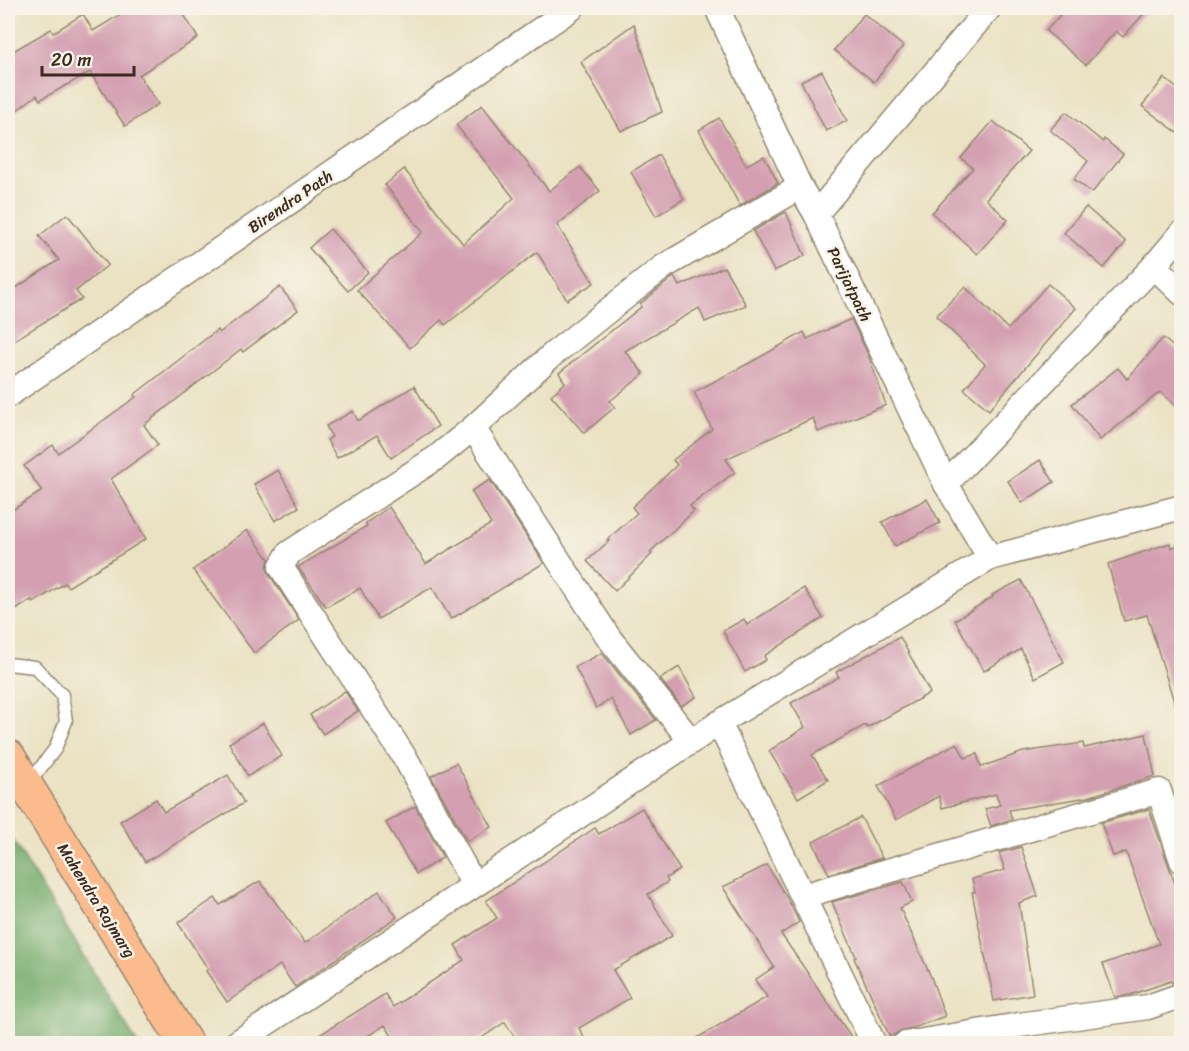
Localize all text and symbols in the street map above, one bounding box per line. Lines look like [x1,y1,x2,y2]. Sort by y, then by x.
scale bar [42,39,134,77]
text: 20 m [51,44,91,76]
street label: Birendra Path [241,162,339,241]
street label: Parijatpath [819,242,880,327]
street label: Mahendra Rajmarg [49,837,144,964]

